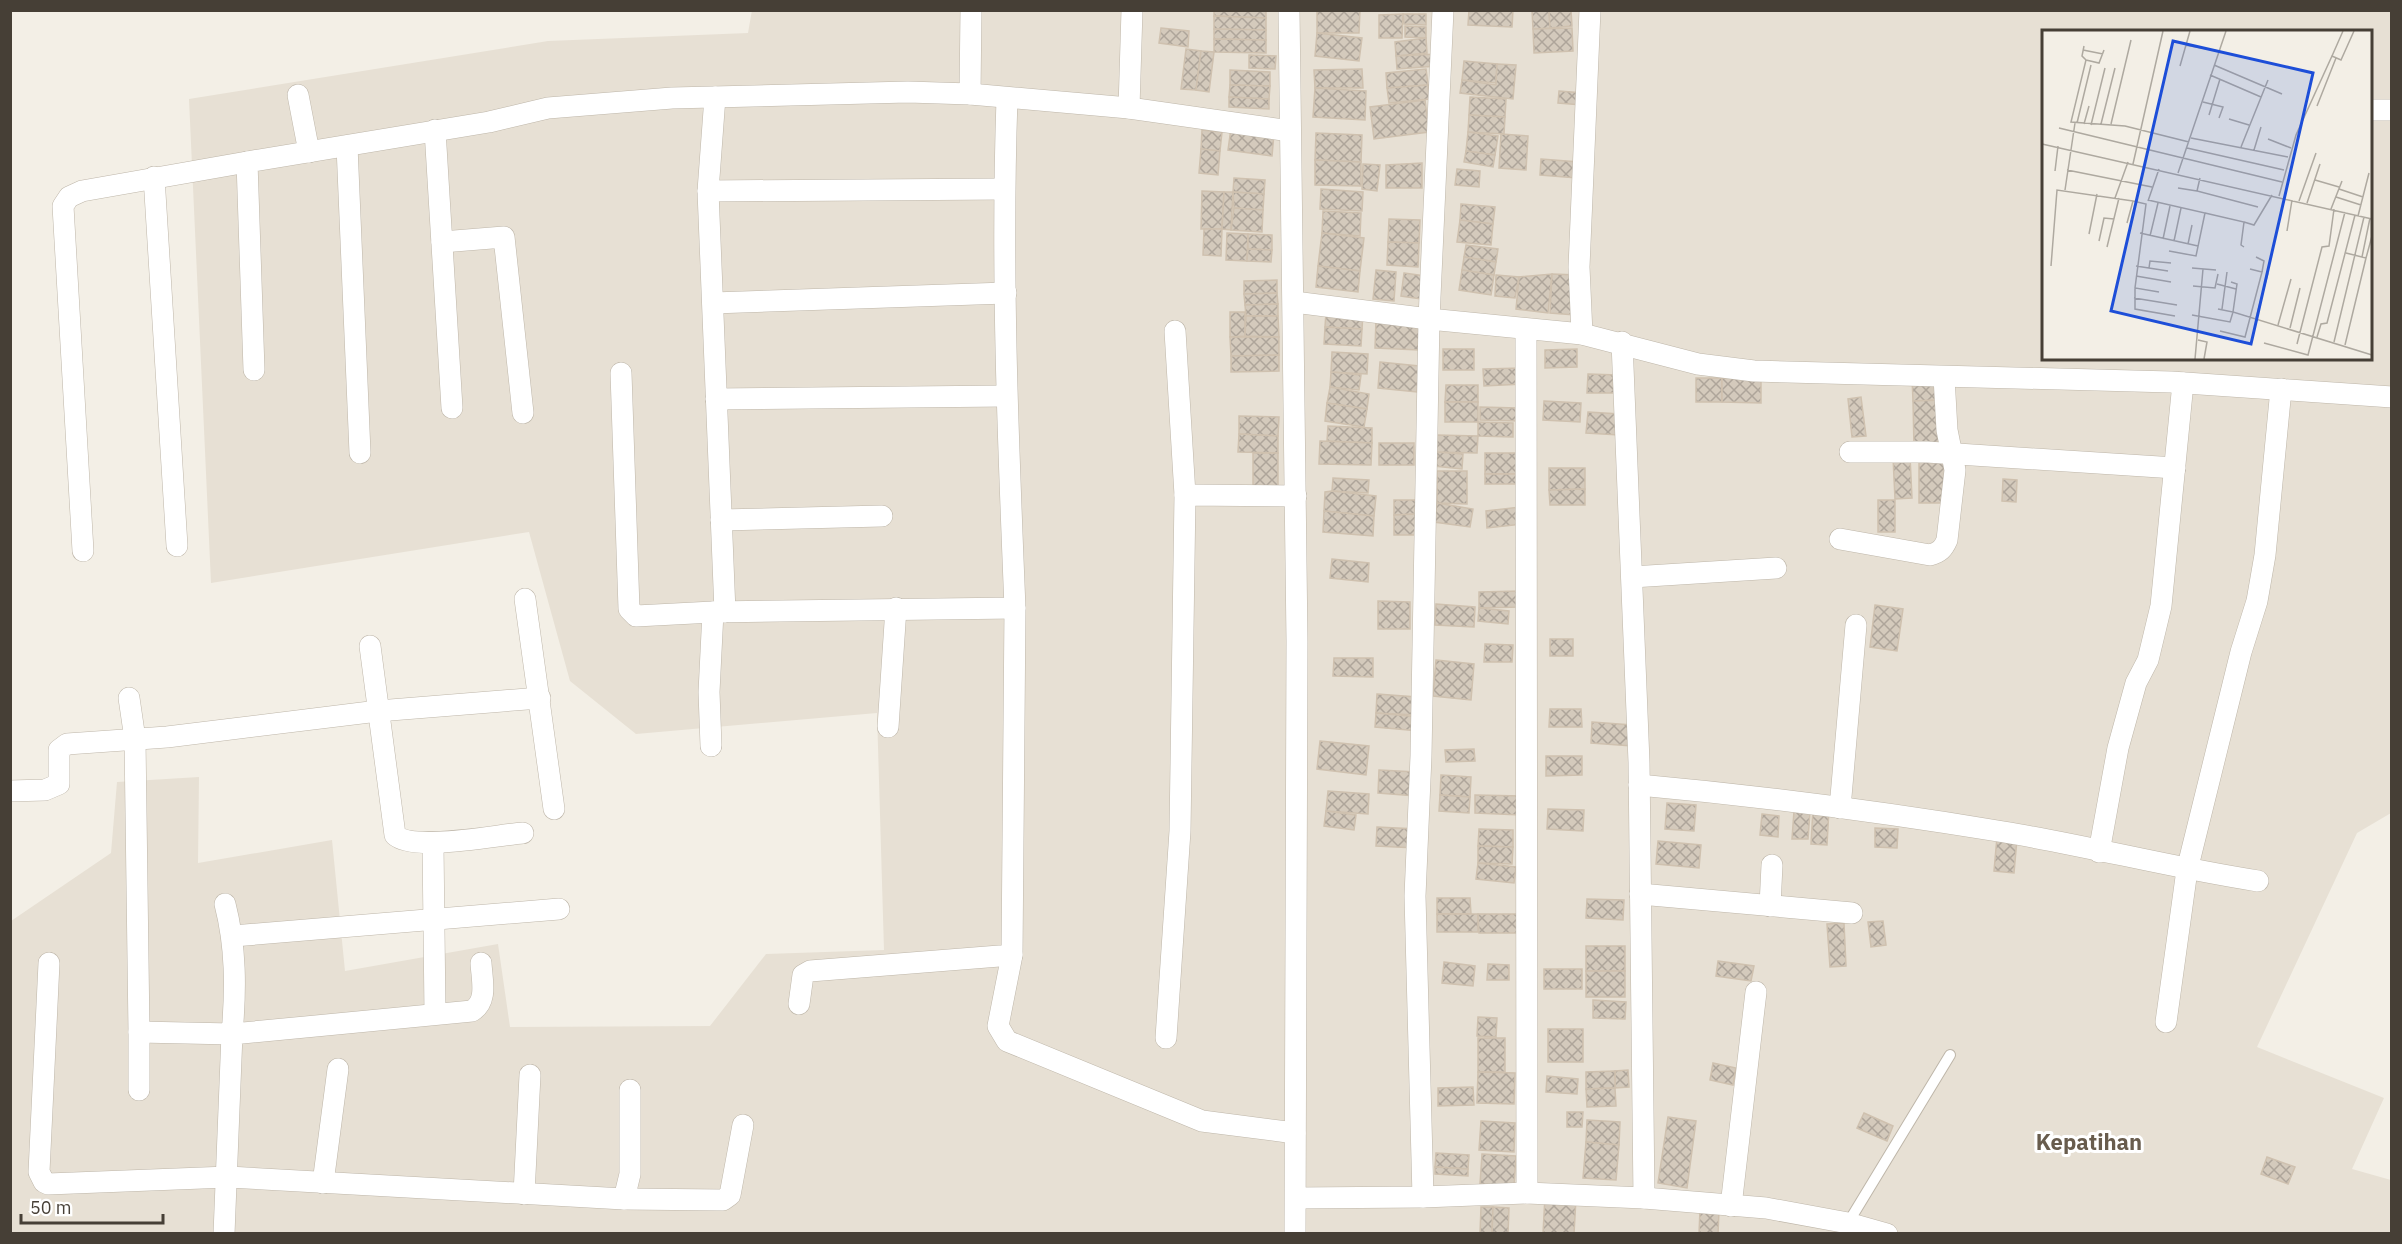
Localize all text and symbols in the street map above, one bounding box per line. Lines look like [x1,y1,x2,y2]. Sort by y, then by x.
inset map [2042,30,2372,360]
district label: Kepatihan [2036,1127,2142,1156]
scale bar [21,1187,164,1225]
text: 50 m [30,1196,72,1219]

